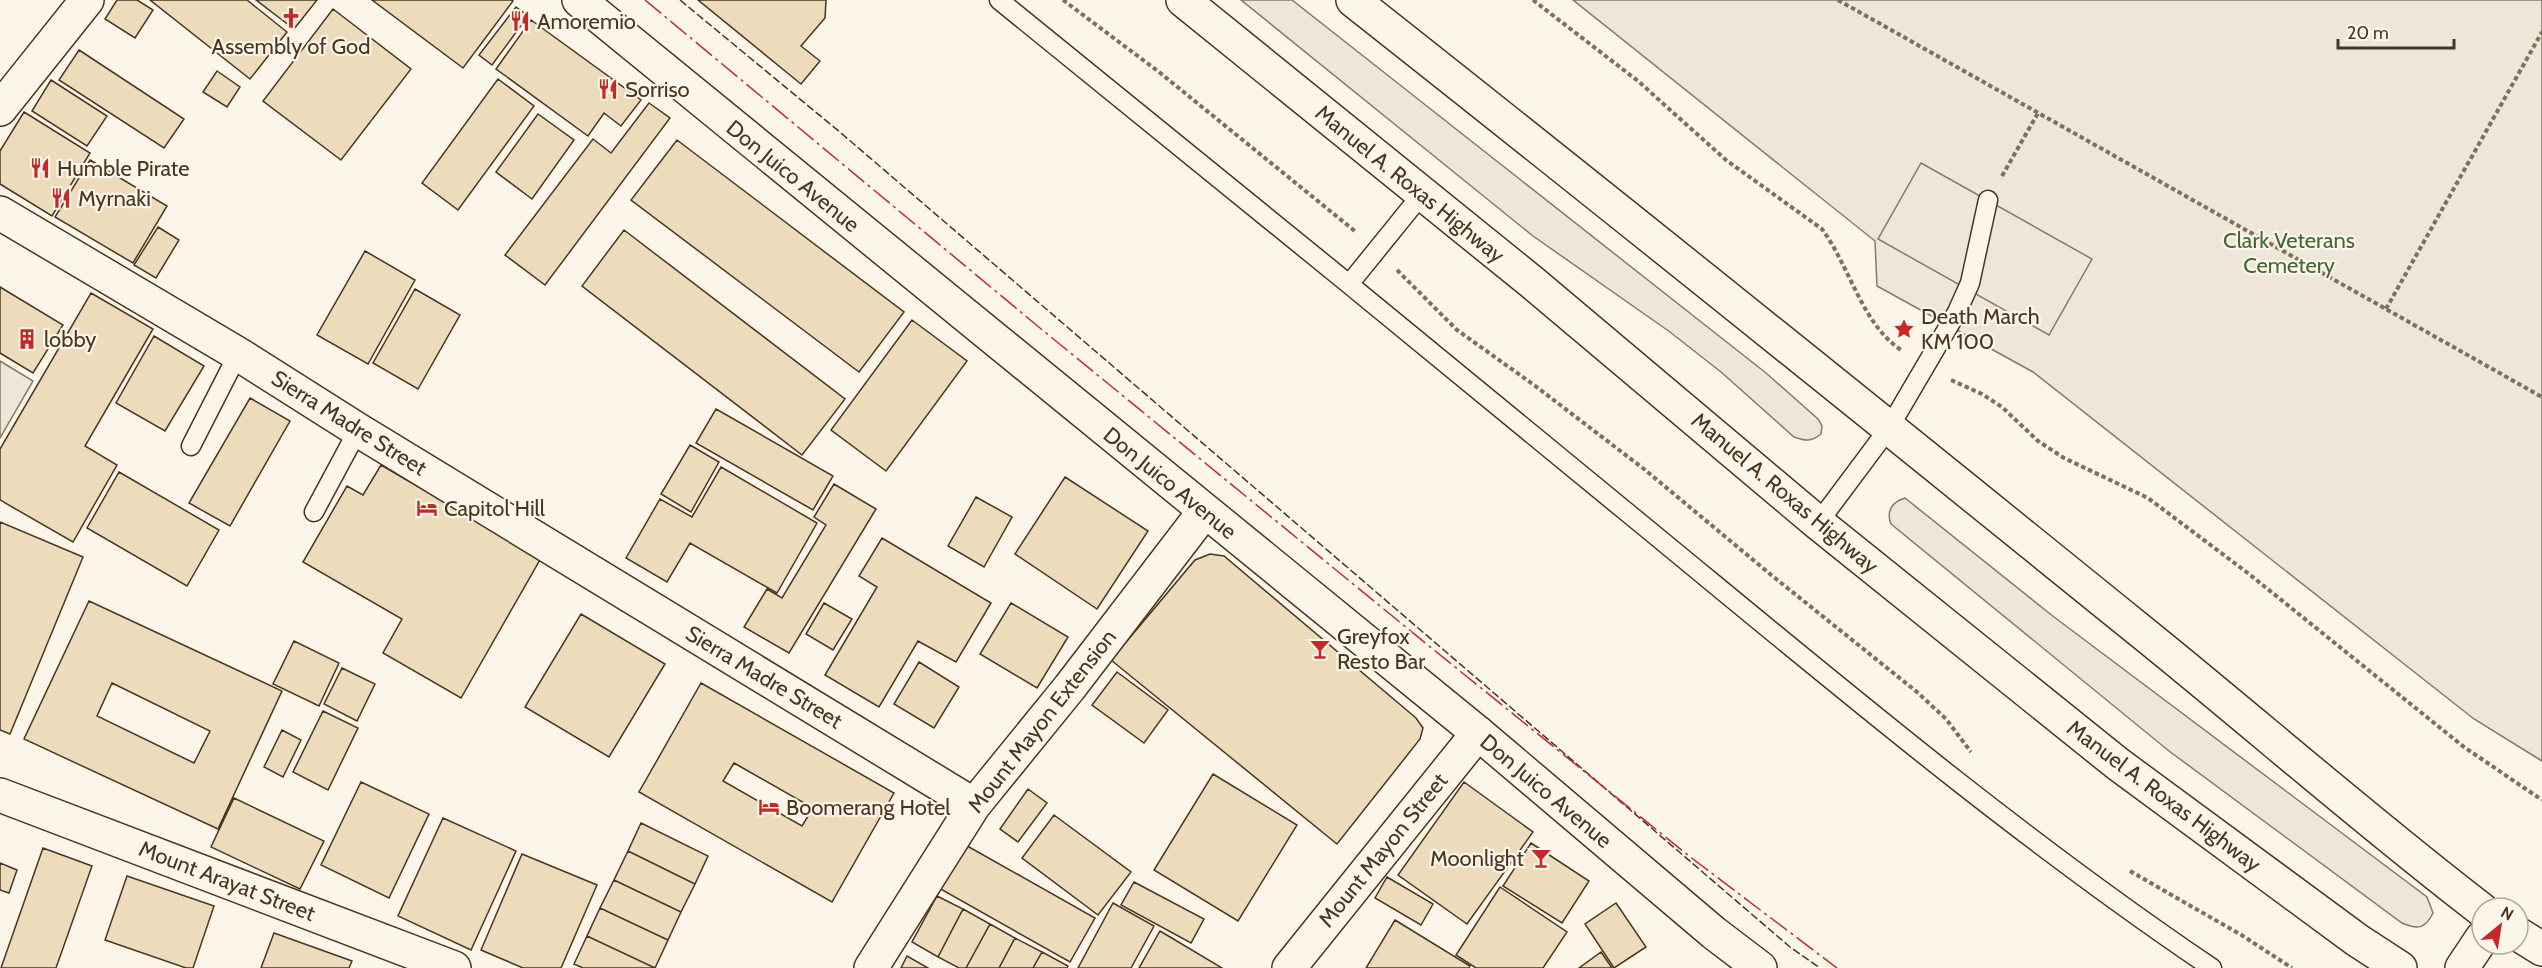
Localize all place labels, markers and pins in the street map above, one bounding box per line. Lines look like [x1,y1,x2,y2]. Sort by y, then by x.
church icon: Assembly of God [279,6,303,30]
place label: Amoremio [537,8,636,35]
restaurant icon: Amoremio [508,9,532,33]
place label: Assembly of God [212,33,370,60]
place label: Sorriso [625,76,690,103]
restaurant icon: Sorriso [596,77,620,101]
place label: Humble Pirate [57,155,189,182]
restaurant icon: Humble Pirate [28,156,52,180]
place label: Myrnaki [78,185,151,212]
restaurant icon: Myrnaki [49,186,73,210]
place label: Death March KM 100 [1921,303,2040,355]
place icon: Death March KM 100 [1892,317,1916,341]
place label: lobby [44,326,96,353]
building icon: lobby [15,327,39,351]
place label: Capitol Hill [444,495,546,522]
hotel icon: Capitol Hill [415,496,439,520]
place label: Greyfox Resto Bar [1337,623,1425,675]
bar icon: Greyfox Resto Bar [1308,637,1332,661]
place label: Boomerang Hotel [786,794,951,821]
hotel icon: Boomerang Hotel [757,795,781,819]
place label: Moonlight [1430,845,1525,872]
bar icon: Moonlight [1529,846,1553,870]

